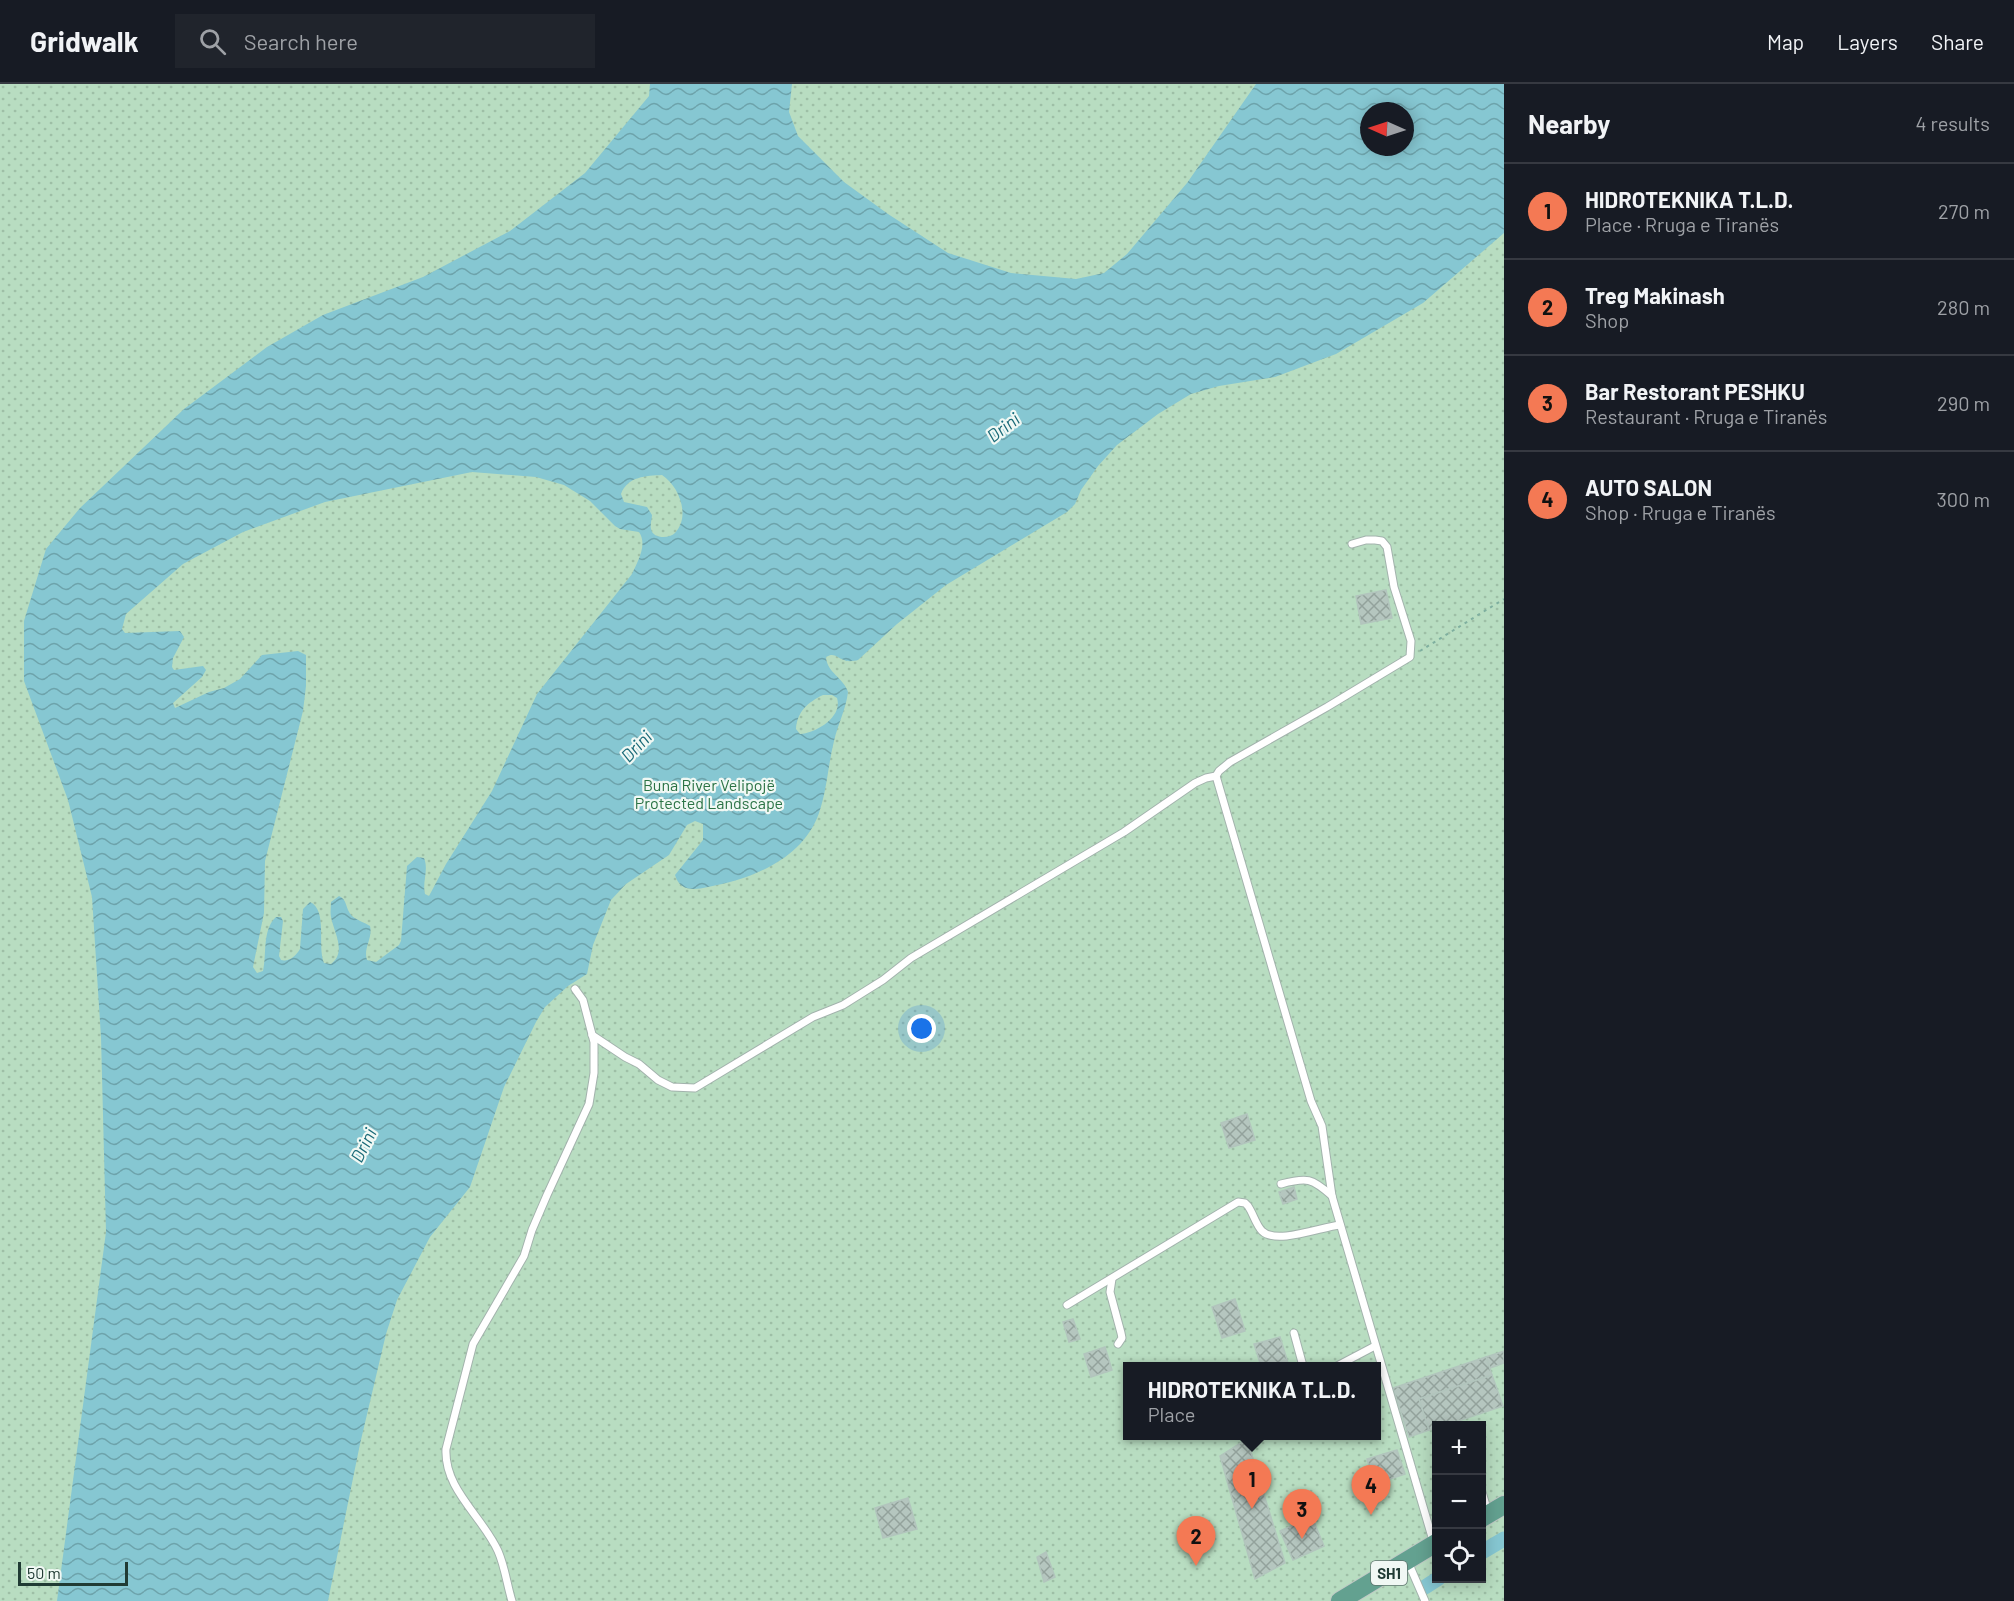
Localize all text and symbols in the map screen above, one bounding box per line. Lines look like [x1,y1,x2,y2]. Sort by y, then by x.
search box [175,14,595,68]
text: Gridwalk [30,24,139,58]
icon: search [196,25,229,58]
text: Search here [244,28,358,54]
text: Map [1767,29,1804,54]
text: Layers [1837,29,1898,54]
text: Share [1931,29,1984,54]
north arrow [1360,102,1414,156]
text: Nearby [1528,108,1610,139]
text: 4 results [1915,111,1990,135]
text: HIDROTEKNIKA T.L.D. [1585,186,1793,212]
text: 1 [1544,199,1551,223]
text: 270 m [1938,199,1990,223]
text: Place · Rruga e Tiranës [1585,212,1779,236]
text: Treg Makinash [1585,282,1725,308]
text: 2 [1542,295,1553,319]
text: 280 m [1937,295,1990,319]
text: Shop [1585,308,1629,332]
text: Bar Restorant PESHKU [1585,378,1805,404]
text: 3 [1542,391,1553,415]
text: 290 m [1937,391,1990,415]
text: Restaurant · Rruga e Tiranës [1585,404,1827,428]
water label: Drini [982,407,1024,446]
text: AUTO SALON [1585,474,1712,500]
text: 4 [1541,487,1554,511]
text: 300 m [1937,487,1990,511]
text: Shop · Rruga e Tiranës [1585,500,1776,524]
water label: Drini [616,725,657,766]
park label: Buna River Velipojë Protected Landscape [635,775,783,812]
your location [907,1014,936,1043]
water label: Drini [345,1124,381,1166]
popup [1123,1362,1381,1440]
text: HIDROTEKNIKA T.L.D. [1148,1376,1356,1402]
text: Place [1148,1402,1195,1426]
map controls [1432,1421,1486,1583]
button: + [1432,1421,1486,1475]
pin: 1 [1232,1460,1272,1509]
pin: 4 [1352,1466,1390,1515]
button: − [1432,1475,1486,1529]
pin: 3 [1282,1490,1322,1539]
pin: 2 [1176,1516,1216,1566]
button: locate [1432,1529,1486,1583]
scale bar [18,1559,128,1586]
road number: SH1 [1371,1561,1407,1585]
text: 50 m [27,1563,61,1582]

